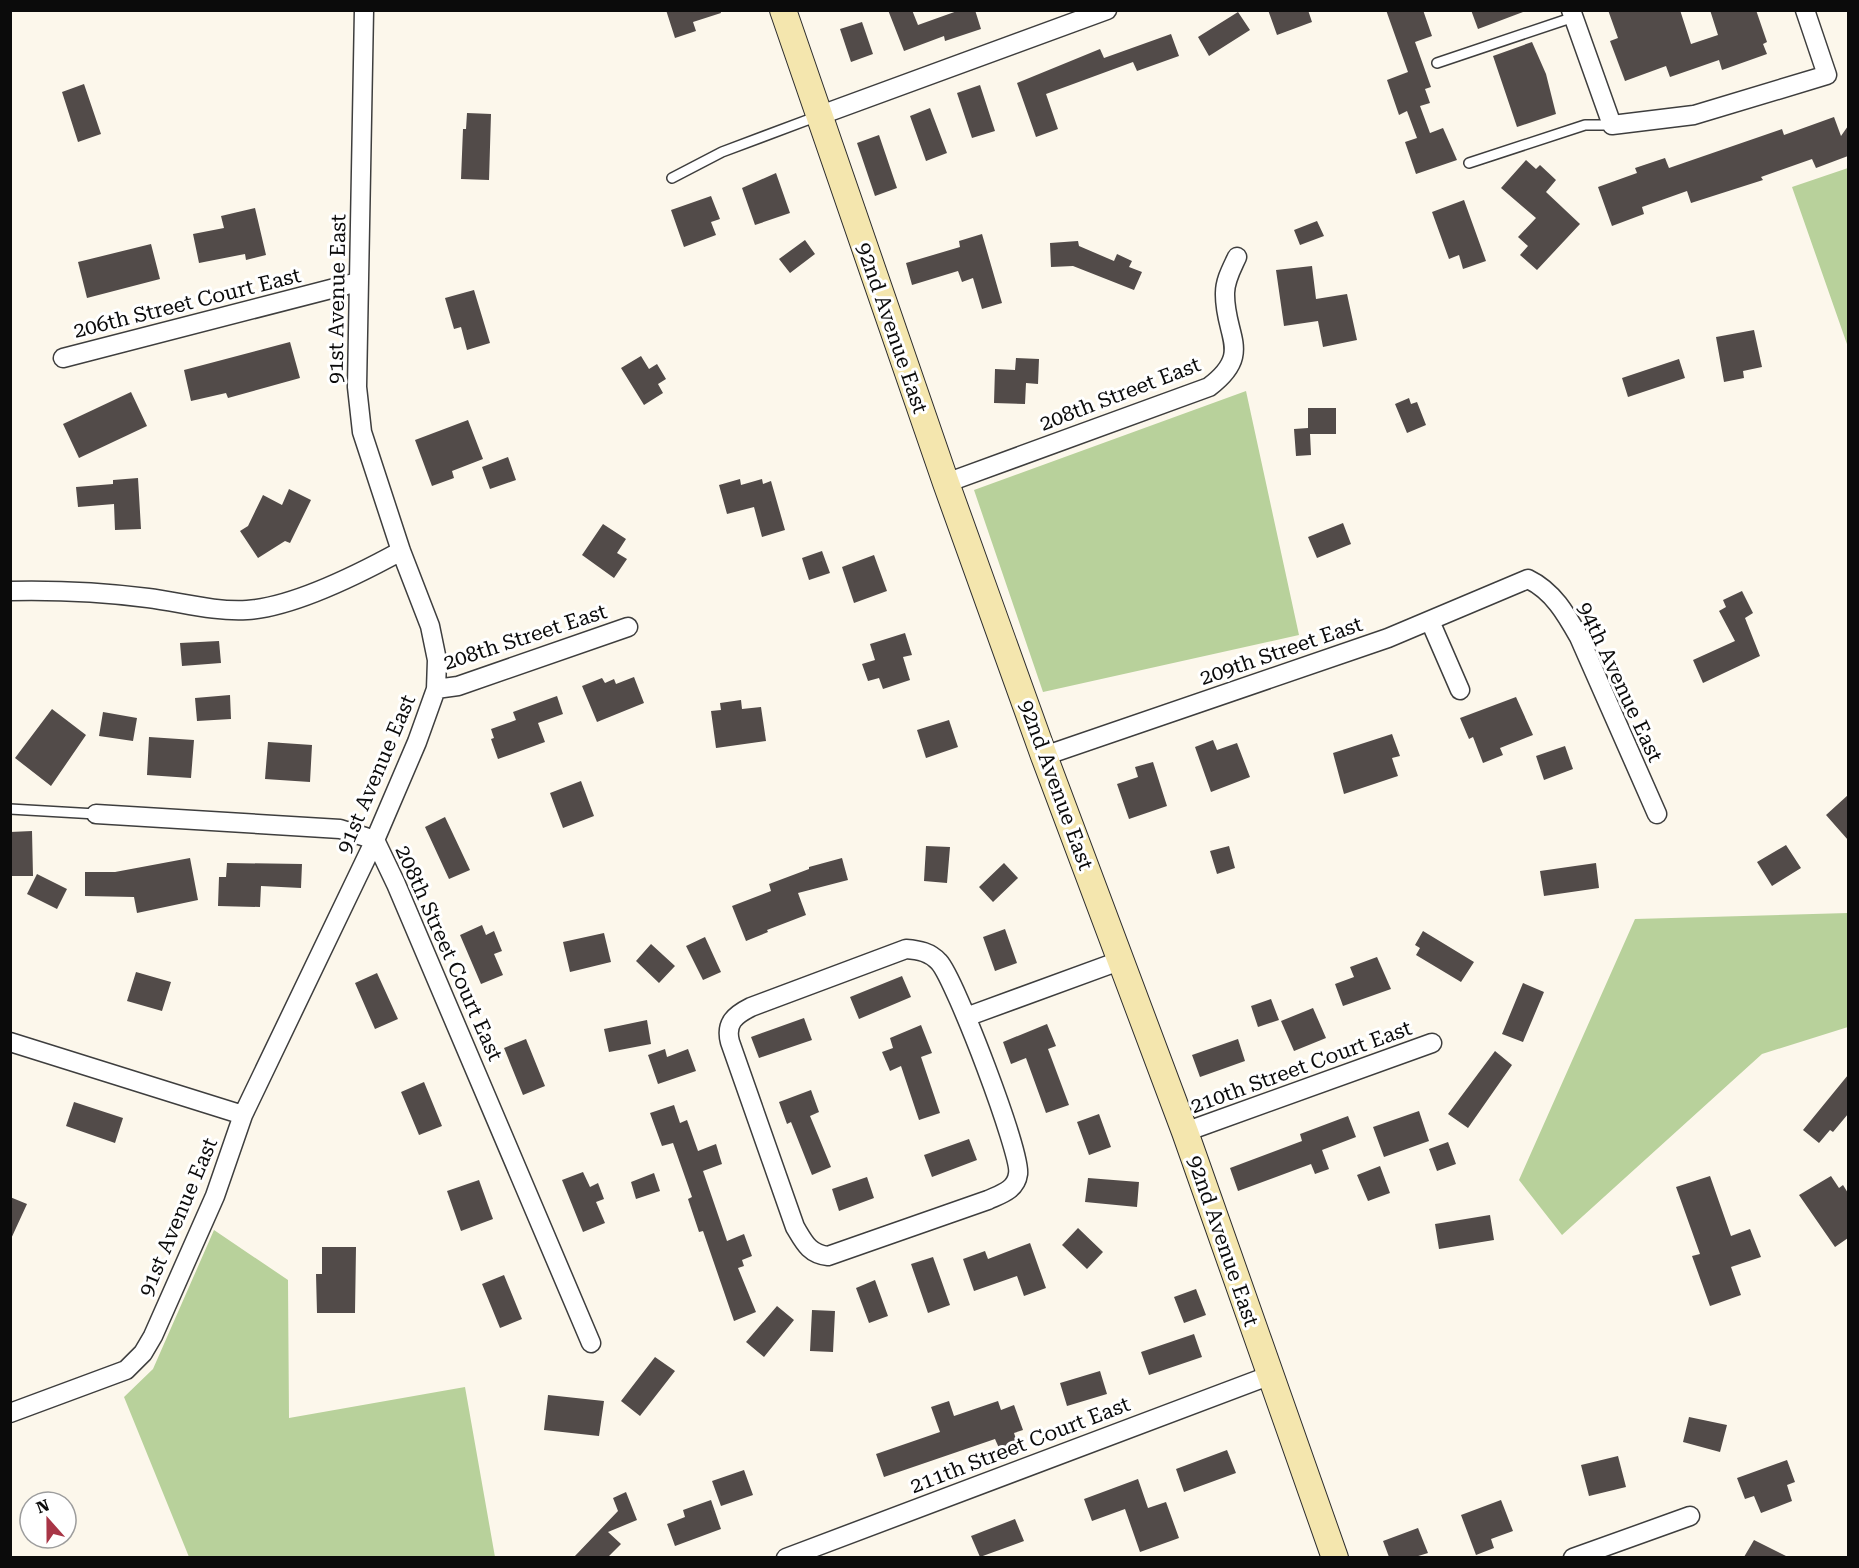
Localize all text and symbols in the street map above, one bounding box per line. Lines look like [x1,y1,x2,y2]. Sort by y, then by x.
street label: 91st Avenue East [324,214,350,384]
street label: 92nd Avenue East [851,239,933,417]
street label: 206th Street Court East [71,263,303,343]
street label: 208th Street East [1036,352,1204,436]
street label: 94th Avenue East [1572,598,1668,766]
street label: 208th Street East [440,599,610,675]
street label: 209th Street East [1197,612,1366,690]
street label: 91st Avenue East [332,691,420,857]
street label: 92nd Avenue East [1014,697,1098,873]
street label: 208th Street Court East [391,841,508,1065]
street label: 210th Street Court East [1187,1016,1415,1118]
street label: 91st Avenue East [134,1134,222,1300]
street label: 92nd Avenue East [1182,1152,1264,1330]
street label: 211th Street Court East [907,1392,1133,1498]
north arrow [18,1490,78,1550]
text: N [34,1495,52,1518]

